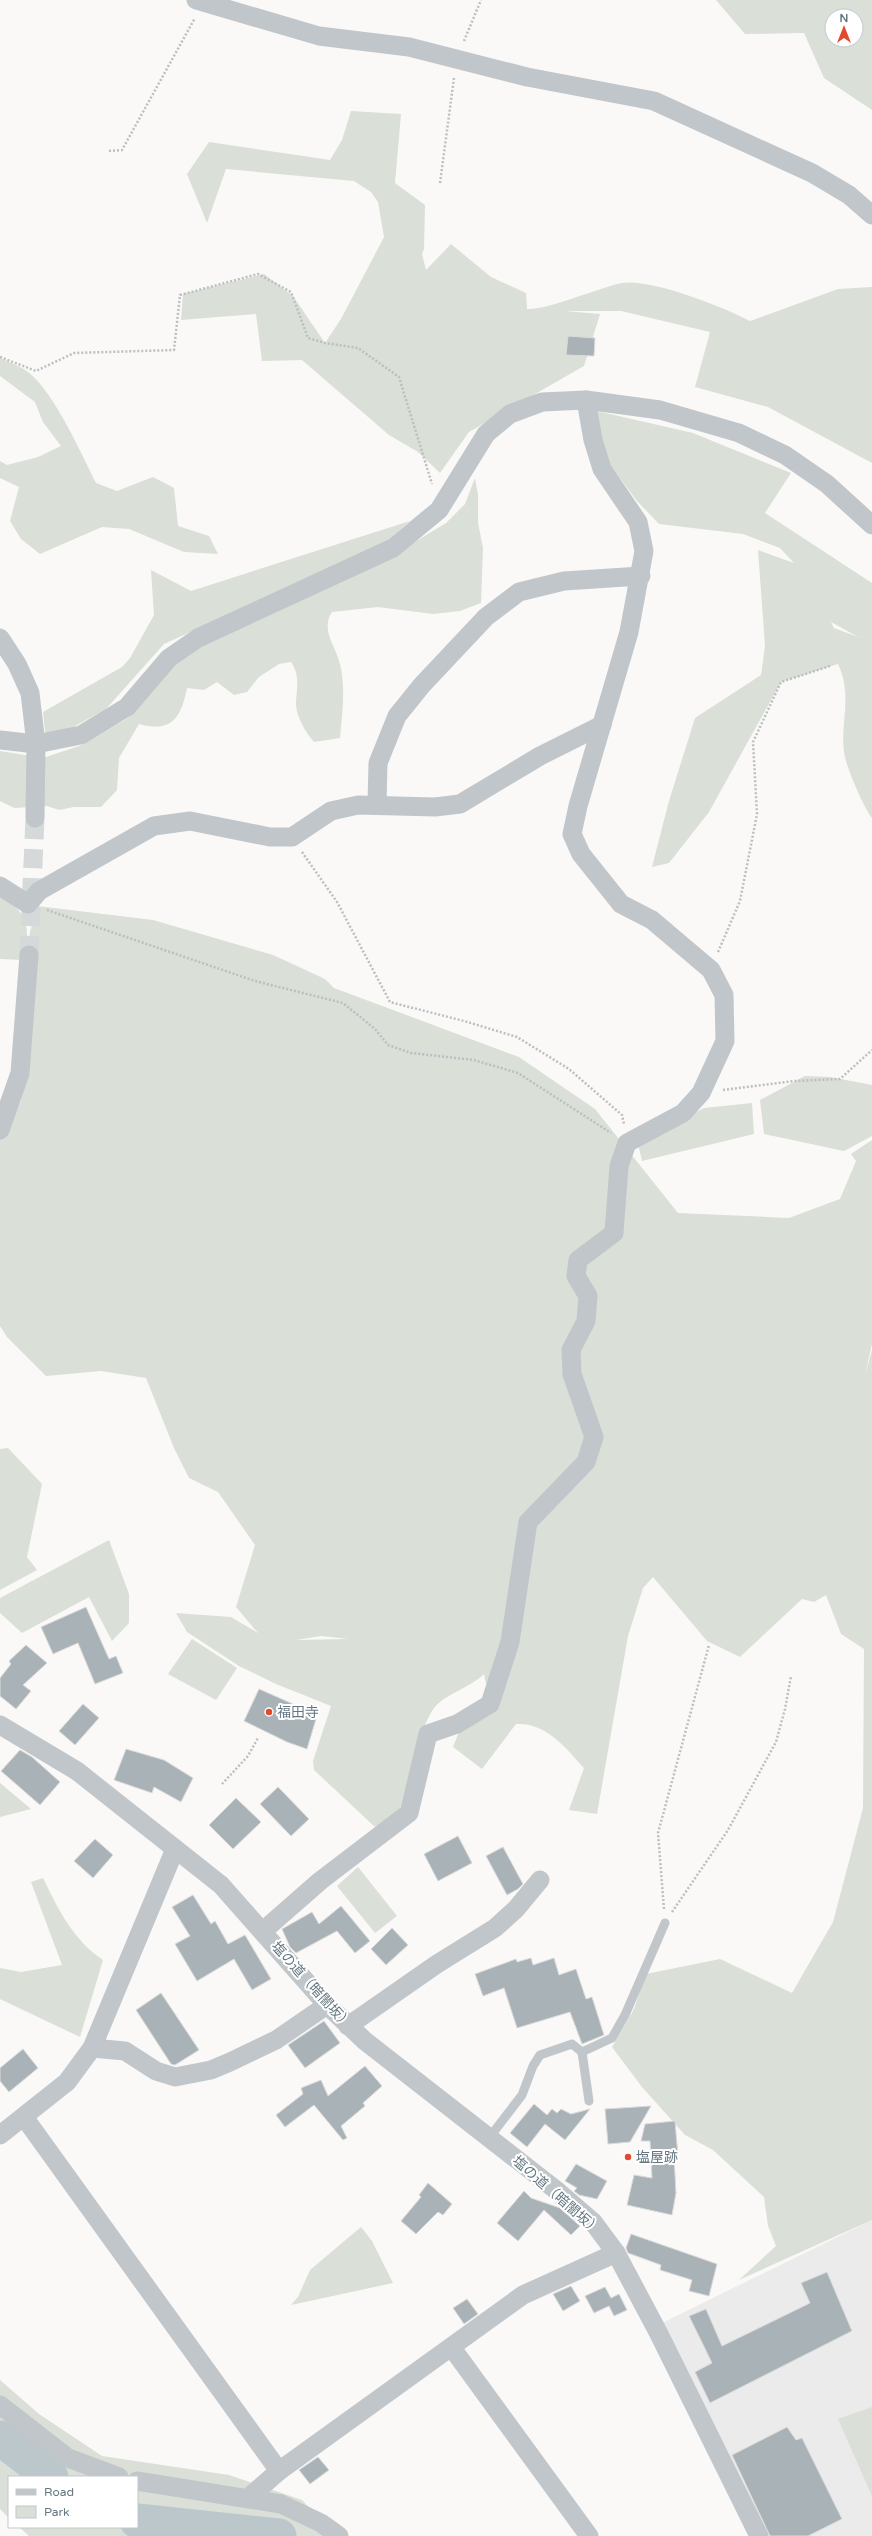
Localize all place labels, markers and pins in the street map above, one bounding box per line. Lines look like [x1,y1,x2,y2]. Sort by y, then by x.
place label: 福田寺 [277,1704,319,1721]
marker: 福田寺 [264,1707,274,1717]
place label: 塩屋跡 [636,2149,678,2166]
marker: 塩屋跡 [623,2152,633,2162]

